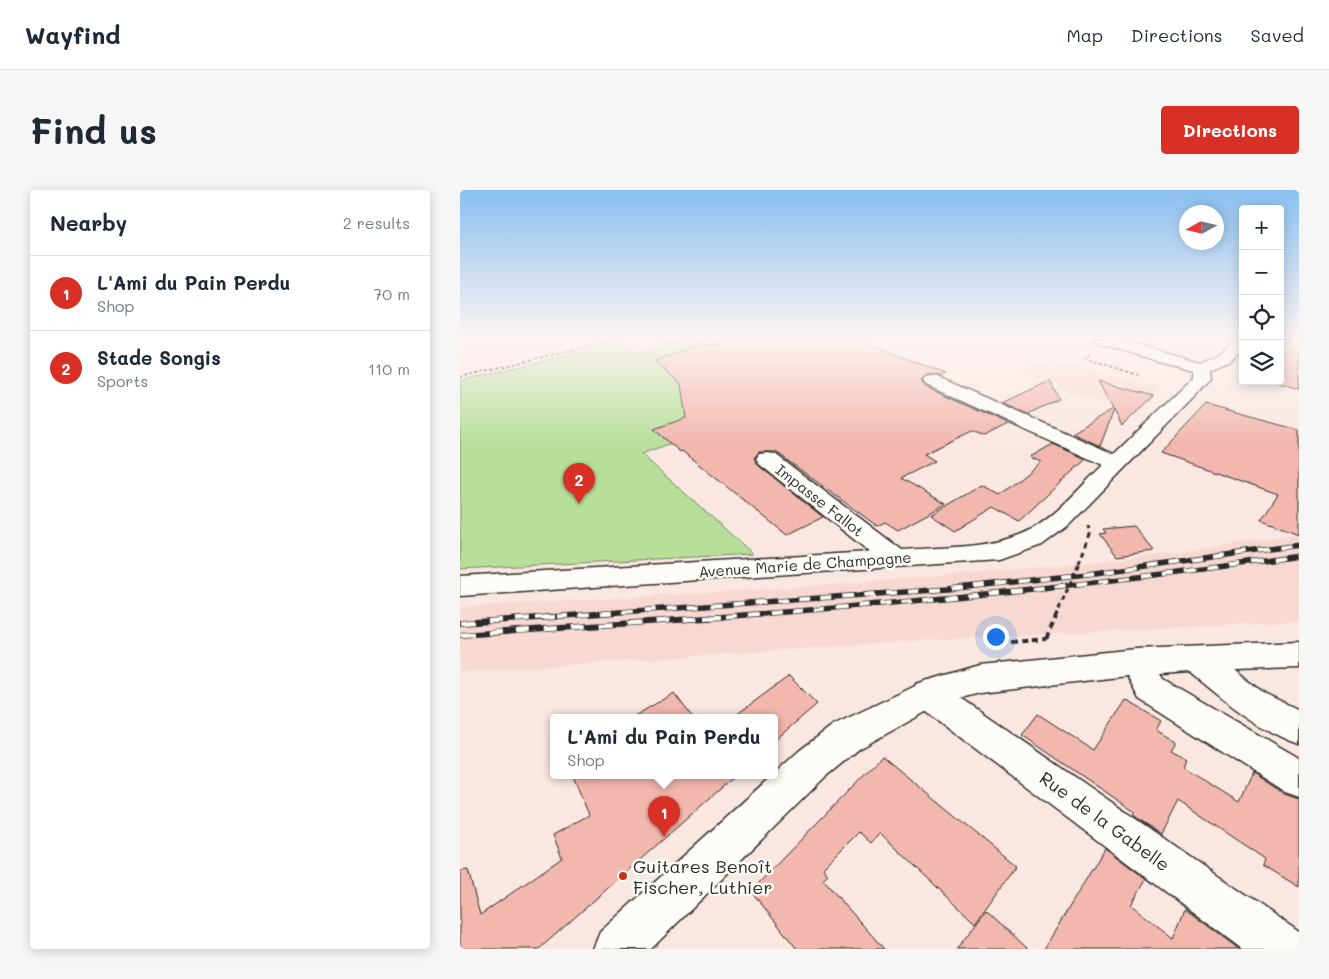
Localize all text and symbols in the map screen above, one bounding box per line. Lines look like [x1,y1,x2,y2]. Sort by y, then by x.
text: Wayfind [25,19,121,50]
text: Map [1066,23,1103,47]
text: Directions [1131,23,1223,47]
text: Saved [1251,23,1304,47]
button: Directions [1161,106,1299,154]
text: Find us [30,107,157,153]
north arrow [1179,205,1224,250]
map controls [1239,205,1284,385]
button: + [1239,205,1284,250]
text: Nearby [50,209,127,236]
text: 2 results [343,212,410,233]
button: − [1239,250,1284,295]
text: L'Ami du Pain Perdu [97,270,290,295]
text: 1 [62,283,70,304]
text: 70 m [373,283,410,304]
text: Shop [97,295,134,316]
button: locate [1239,295,1284,340]
button: layers [1239,340,1284,385]
text: Stade Songis [97,345,221,370]
text: 2 [62,358,70,379]
text: 110 m [368,358,410,379]
text: Sports [97,370,148,391]
street label: Impasse Fallot [772,459,868,541]
pin: 2 [563,463,595,504]
street label: Avenue Marie de Champagne [698,547,912,581]
your location [983,624,1009,650]
popup [550,714,778,779]
text: L'Ami du Pain Perdu [567,724,761,749]
text: Shop [567,749,605,770]
street label: Rue de la Gabelle [1035,766,1175,876]
pin: 1 [648,796,680,837]
place label: Guitares Benoît Fischer, Luthier [633,854,772,899]
marker: Guitares Benoît Fischer, Luthier [617,870,629,882]

